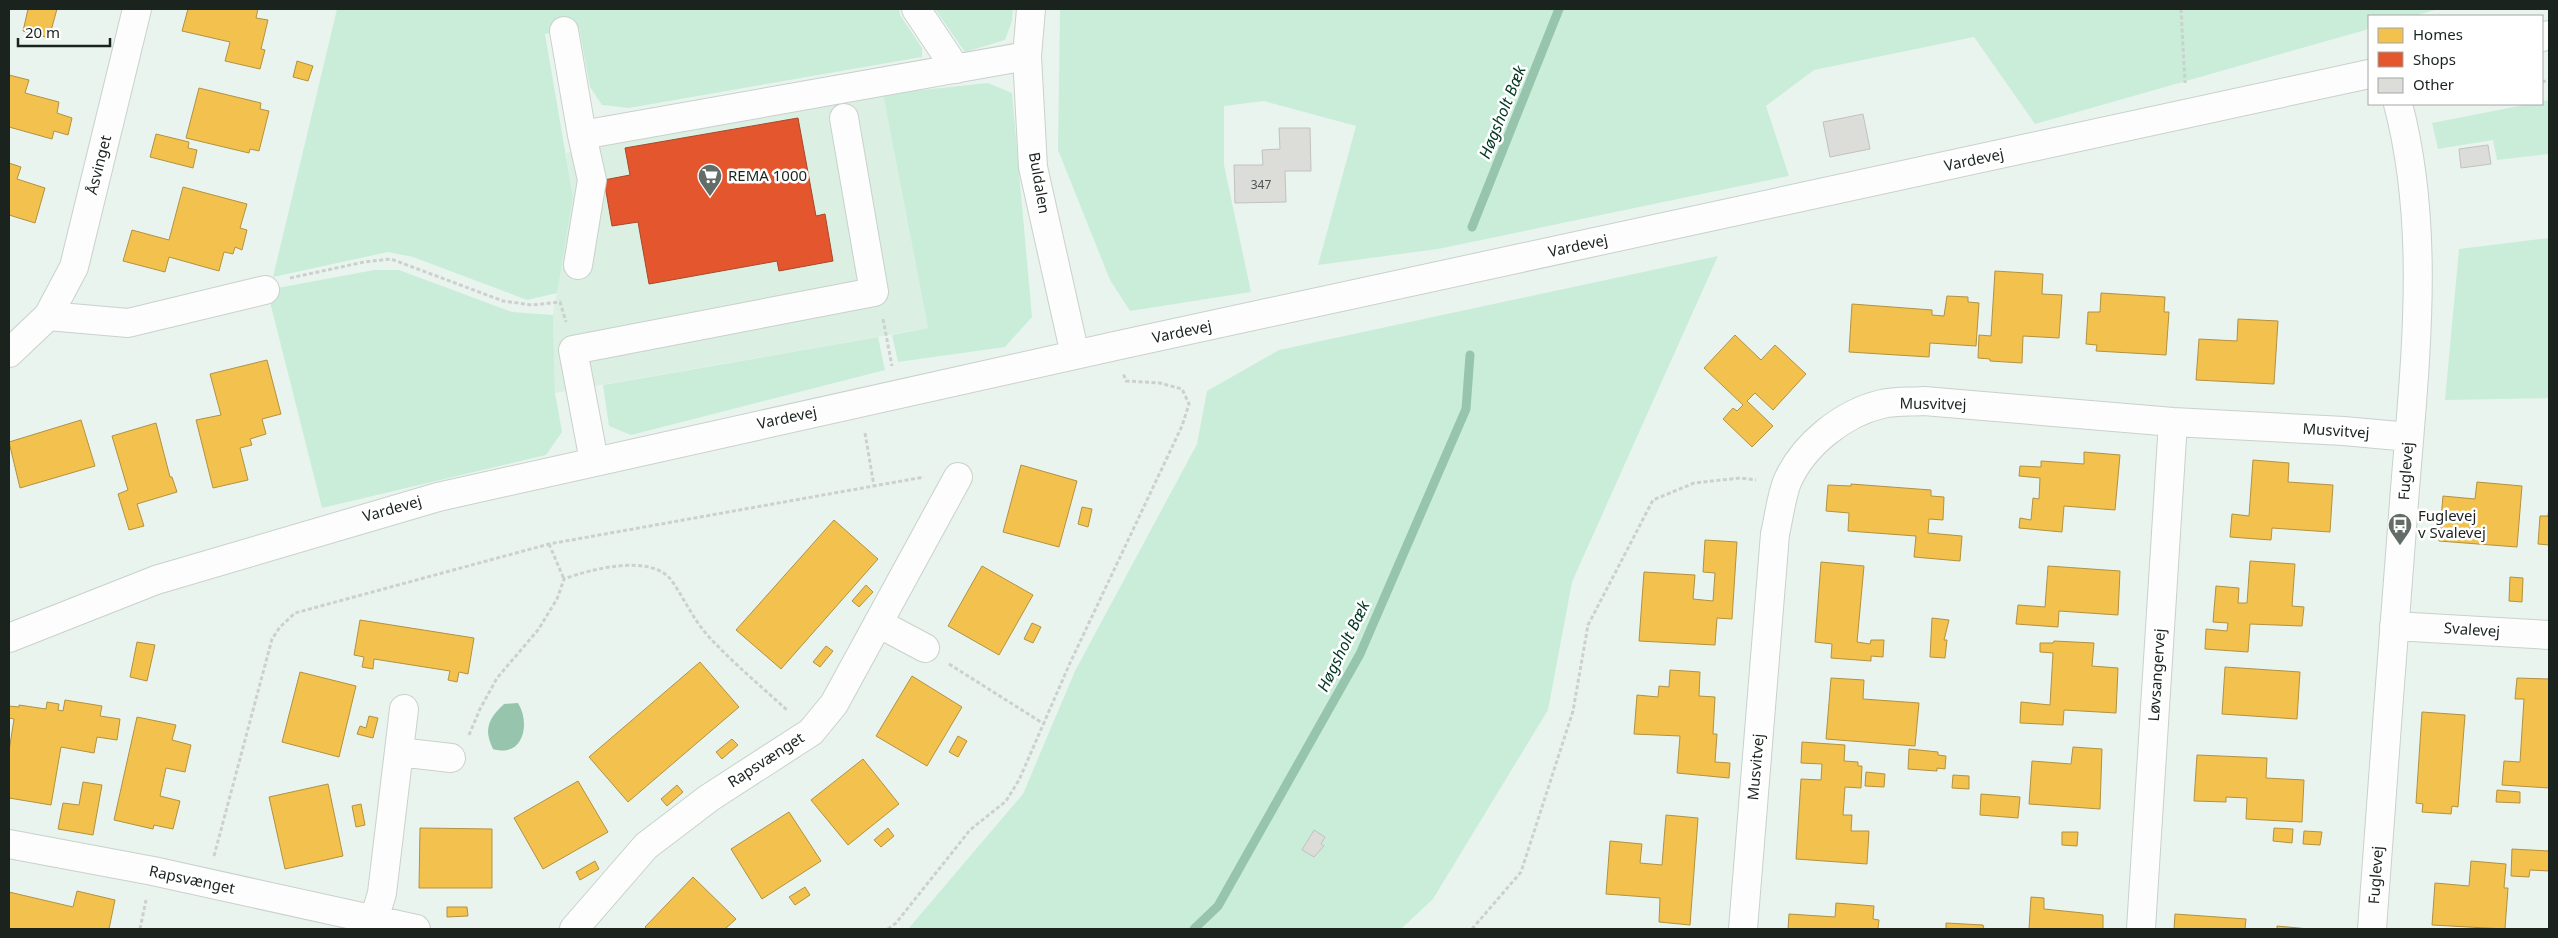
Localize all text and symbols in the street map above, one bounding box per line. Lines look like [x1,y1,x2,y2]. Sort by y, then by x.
scale bar [18,15,110,47]
legend [2368,15,2543,105]
text: 20 m [25,22,60,42]
text: Homes [2413,24,2463,44]
text: Shops [2413,49,2456,69]
water label: Høgsholt Bæk [1473,61,1531,162]
text: Other [2413,74,2454,94]
street label: Åsvinget [81,132,115,197]
street label: Vardevej [1942,143,2005,175]
street label: Buldalen [1025,150,1055,215]
supermarket icon: REMA 1000 [697,163,723,197]
place label: REMA 1000 [728,165,807,185]
house number: 347 [1251,176,1271,193]
street label: Vardevej [1546,229,1609,261]
street label: Vardevej [1150,315,1213,347]
street label: Musvitvej [1899,392,1967,414]
street label: Vardevej [755,401,818,433]
street label: Musvitvej [2302,418,2370,442]
street label: Fuglevej [2393,441,2417,501]
street label: Vardevej [360,490,423,526]
place label: Fuglevej v Svalevej [2418,505,2486,542]
bus stop icon: Fuglevej v Svalevej [2387,512,2413,546]
water label: Høgsholt Bæk [1312,596,1375,695]
street label: Svalevej [2443,617,2501,641]
street label: Løvsangervej [2143,628,2169,722]
street label: Rapsvænget [723,727,808,791]
street label: Musvitvej [1742,733,1768,801]
street label: Fuglevej [2363,845,2387,905]
street label: Rapsvænget [148,860,237,898]

